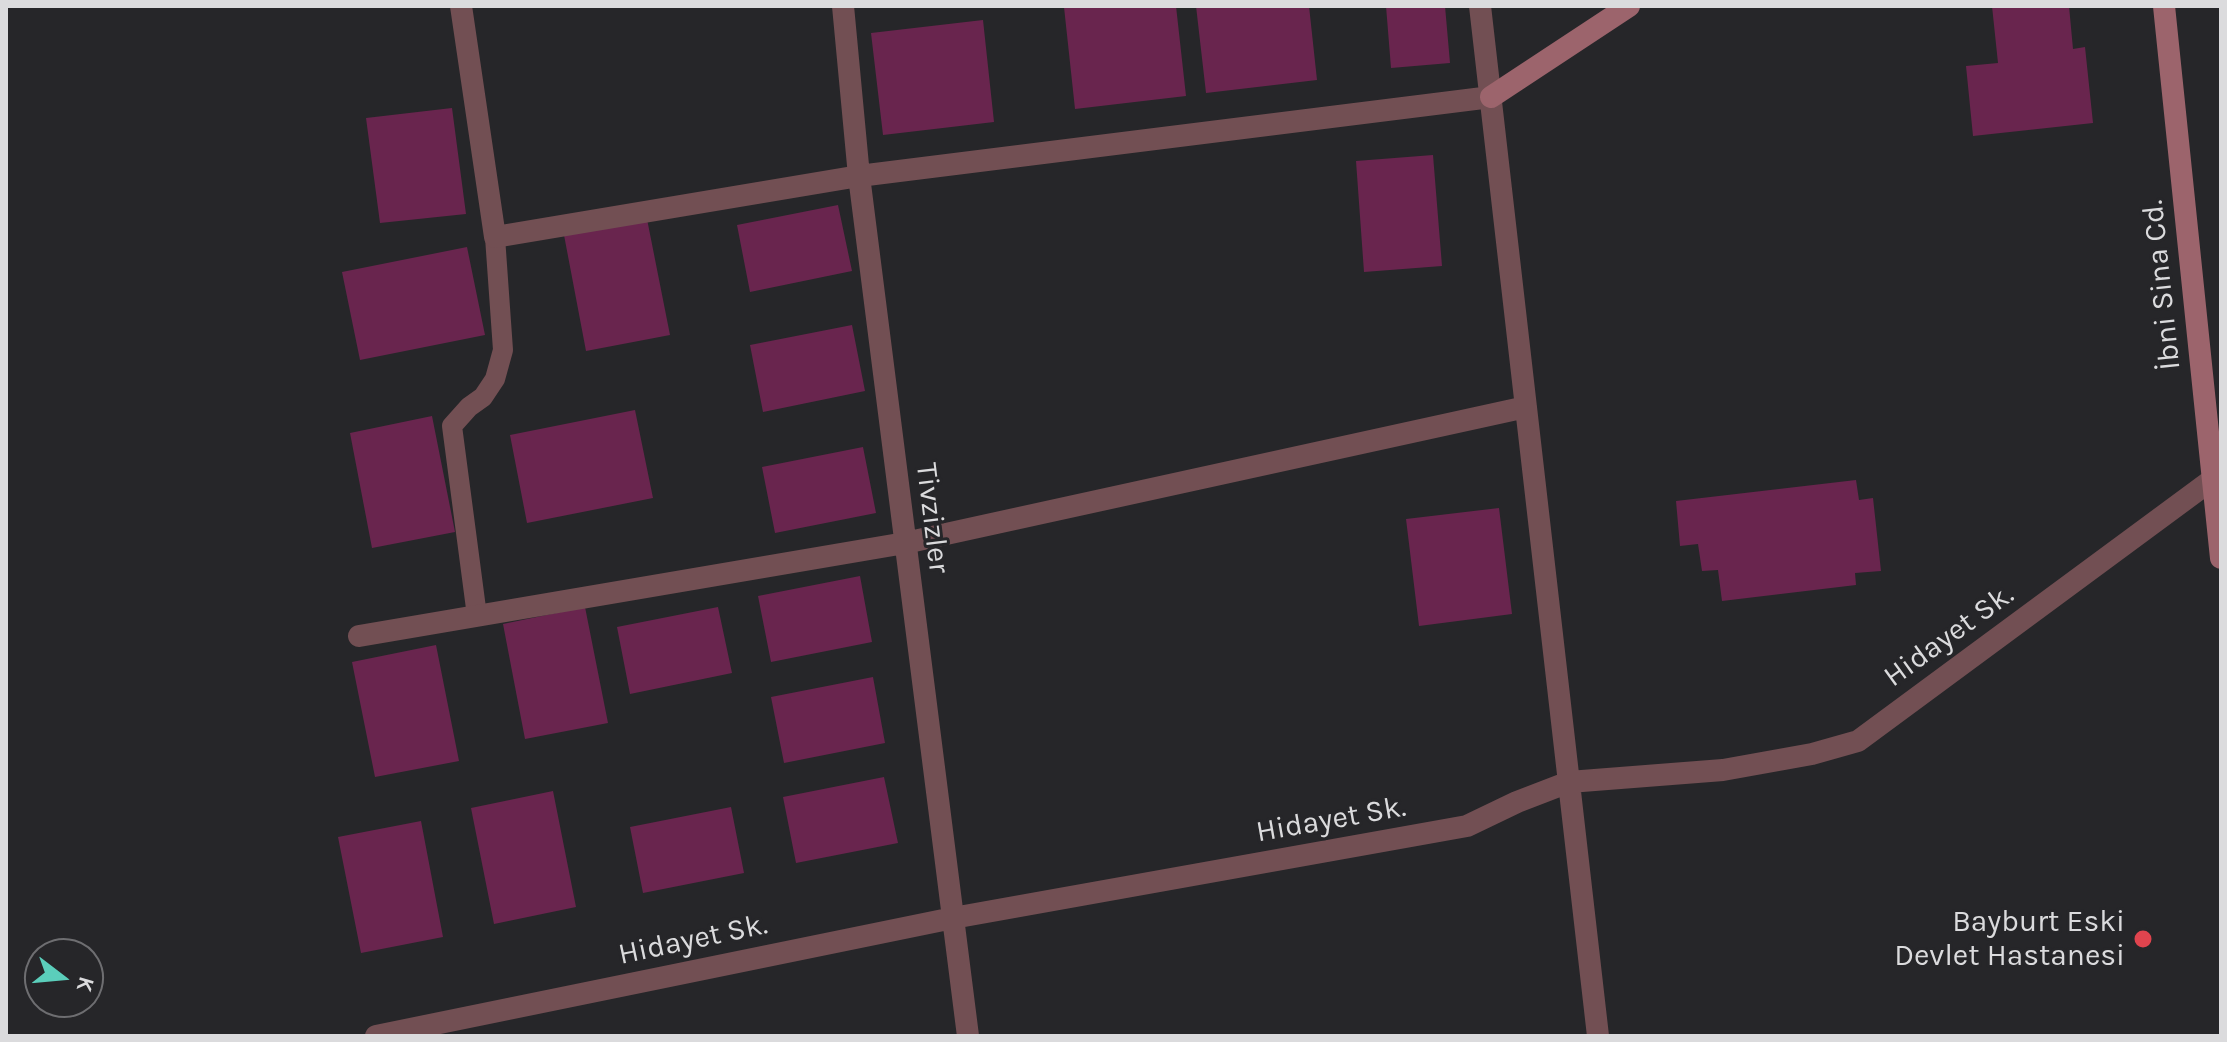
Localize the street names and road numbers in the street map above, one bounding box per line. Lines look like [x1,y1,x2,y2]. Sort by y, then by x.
street label: İbni Sina Cd. [2135,198,2189,372]
street label: Tivzizler [907,461,957,575]
street label: Hidayet Sk. [1877,577,2021,695]
street label: Hidayet Sk. [1253,789,1409,851]
street label: Hidayet Sk. [615,907,771,973]

